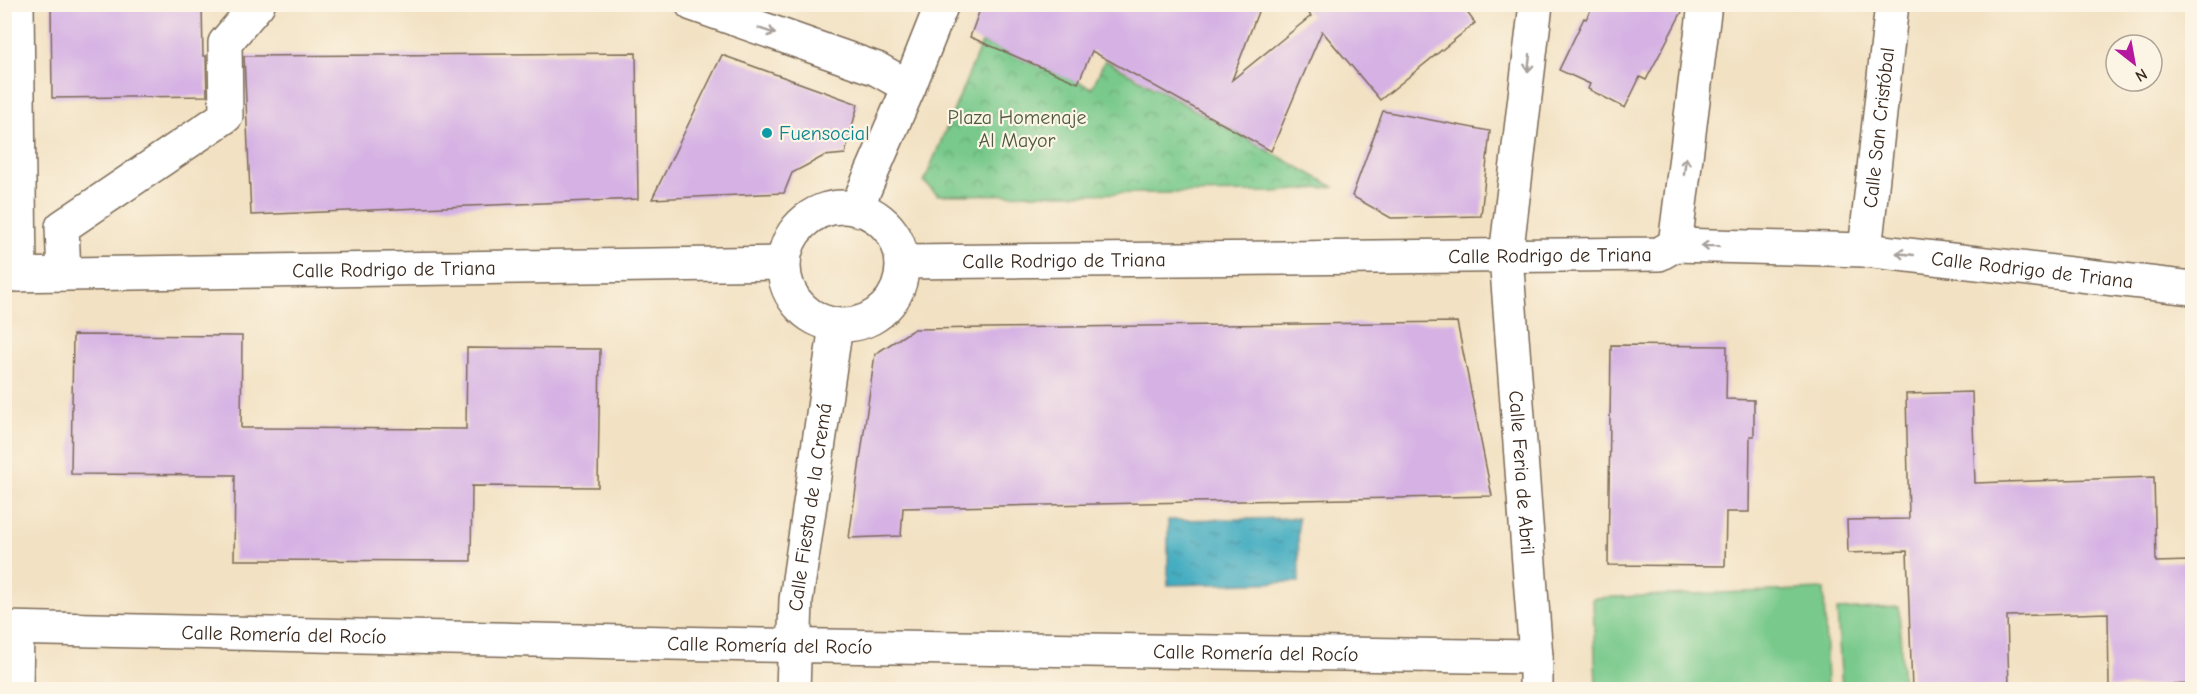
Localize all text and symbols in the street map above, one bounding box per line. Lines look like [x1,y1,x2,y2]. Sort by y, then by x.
one-way arrow [757,26,776,37]
north arrow [2104,33,2164,93]
street label: Calle San Cristóbal [1859,46,1899,209]
one-way arrow [1523,52,1534,72]
text: N [2132,65,2150,85]
park label: Plaza Homenaje Al Mayor [948,106,1086,152]
place label: Fuensocial [779,122,870,145]
marker: Fuensocial [760,126,774,140]
one-way arrow [1680,157,1691,177]
one-way arrow [1701,240,1721,252]
street label: Calle Rodrigo de Triana [1448,243,1652,268]
street label: Calle Rodrigo de Triana [1930,247,2135,293]
street label: Calle Rodrigo de Triana [962,248,1166,273]
one-way arrow [1896,249,1915,260]
street label: Calle Rodrigo de Triana [292,256,496,283]
street label: Calle Feria de Abril [1504,390,1539,556]
street label: Calle Fiesta de la Cremá [785,401,837,612]
street label: Calle Romería del Rocío [181,621,387,649]
street label: Calle Romería del Rocío [667,632,873,659]
street label: Calle Romería del Rocío [1153,640,1359,666]

